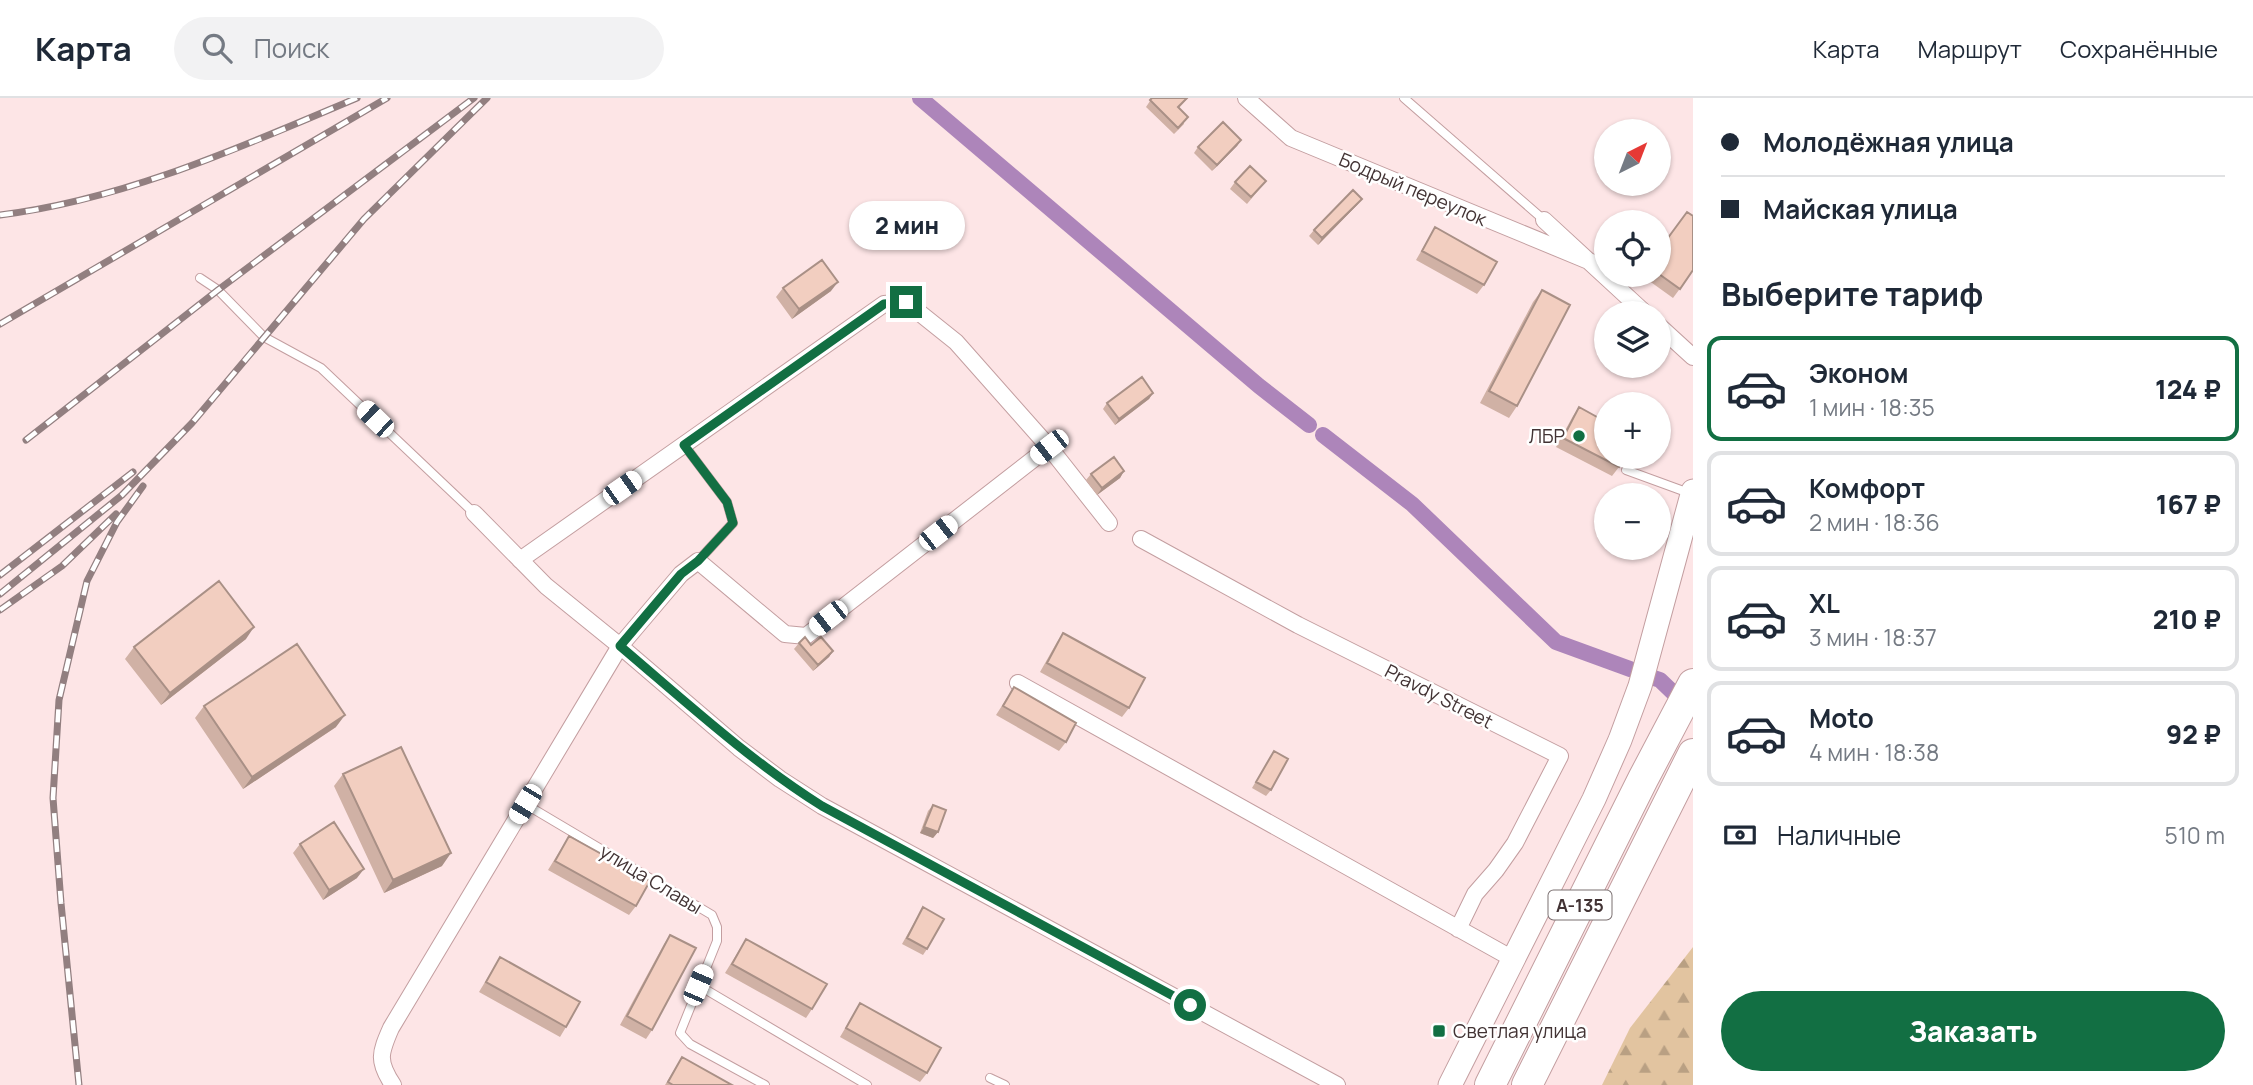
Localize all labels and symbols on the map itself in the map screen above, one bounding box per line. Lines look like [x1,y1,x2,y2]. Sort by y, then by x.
north arrow [1594,119,1671,196]
street label: Бодрый переулок [1335,146,1491,232]
callout: 2 мин [848,200,964,250]
route end [890,286,922,318]
car [353,397,398,441]
place label: ЛБР [1529,423,1565,449]
car [1026,426,1073,468]
marker: ЛБР [1571,428,1587,444]
car [599,467,646,509]
car [915,512,962,554]
car [805,597,852,639]
street label: Pravdy Street [1380,658,1498,734]
car [506,781,545,827]
street label: улица Славы [595,838,707,920]
road number: А-135 [1548,890,1612,920]
car [681,962,716,1008]
route start [1174,989,1206,1021]
place label: Светлая улица [1453,1018,1587,1044]
marker: Светлая улица [1431,1023,1447,1039]

